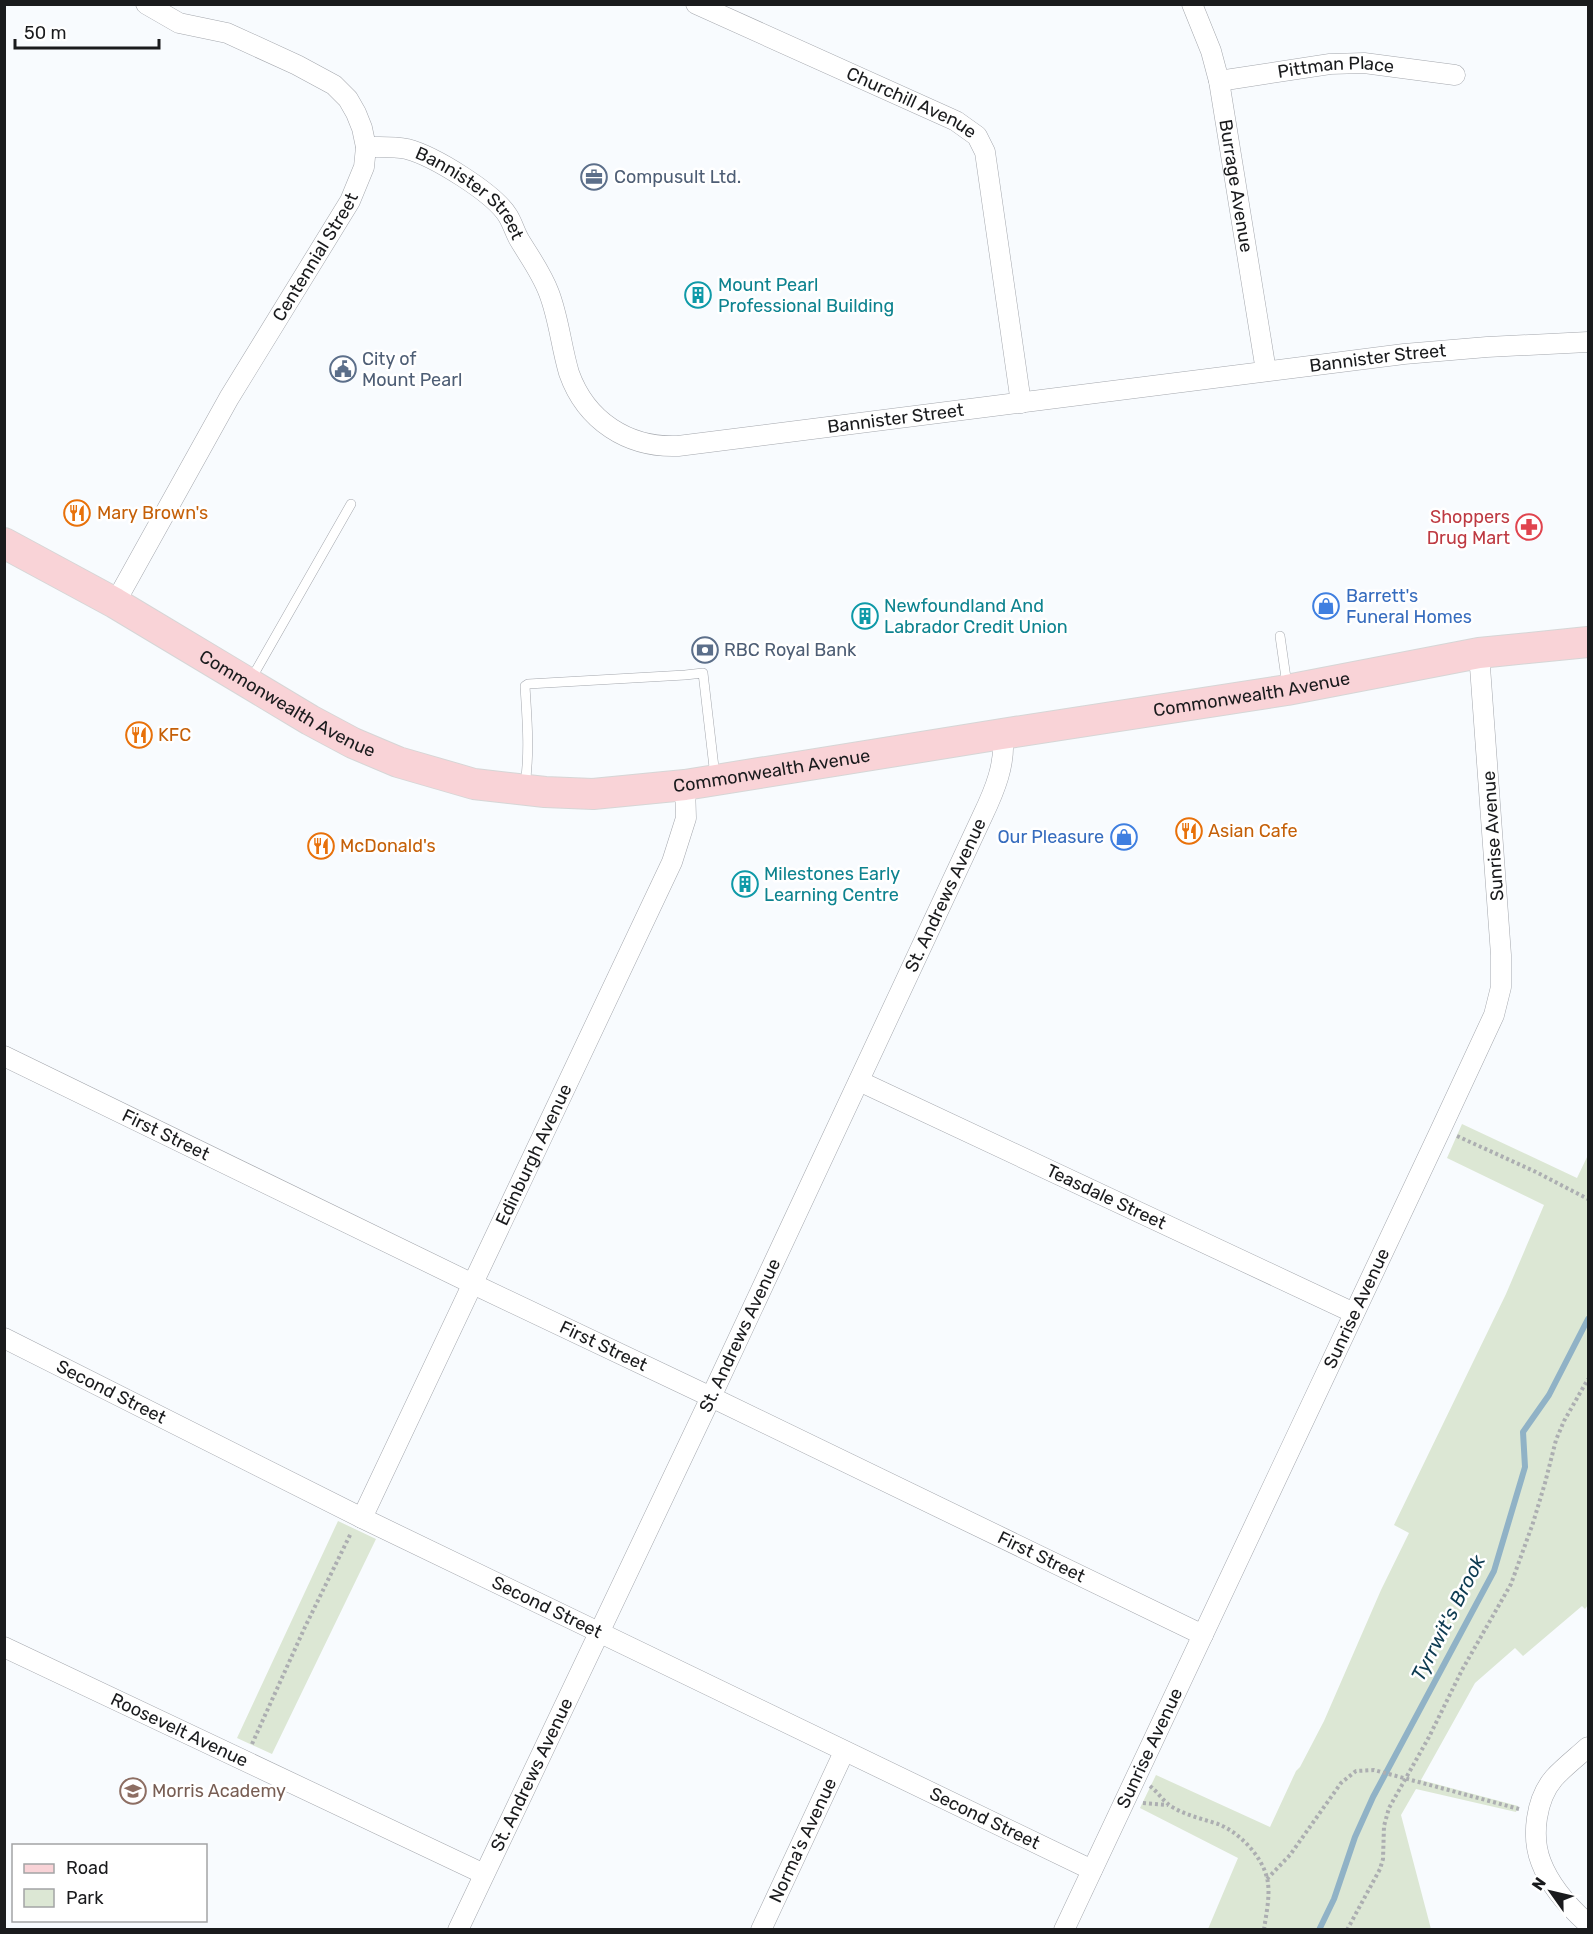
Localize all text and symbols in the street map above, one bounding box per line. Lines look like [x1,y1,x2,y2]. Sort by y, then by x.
scale bar [15,12,159,50]
text: 50 m [24,22,67,44]
street label: Pittman Place [1276,52,1395,83]
street label: Churchill Avenue [843,62,981,143]
street label: Burrage Avenue [1214,118,1258,254]
street label: Bannister Street [412,142,528,243]
office icon: Compusult Ltd. [579,162,609,192]
place label: Compusult Ltd. [614,166,741,188]
street label: Centennial Street [268,190,363,325]
place label: Mount Pearl Professional Building [718,274,894,317]
building icon: Mount Pearl Professional Building [683,280,713,310]
street label: Bannister Street [1308,339,1447,377]
place label: City of Mount Pearl [362,348,462,391]
public building icon: City of Mount Pearl [328,354,358,384]
street label: Bannister Street [826,399,965,438]
restaurant icon: Mary Brown's [62,498,92,528]
place label: Mary Brown's [97,502,208,524]
place label: Shoppers Drug Mart [1427,506,1510,549]
pharmacy icon: Shoppers Drug Mart [1514,512,1544,542]
place label: Barrett's Funeral Homes [1346,585,1472,628]
shop icon: Barrett's Funeral Homes [1311,591,1341,621]
place label: Newfoundland And Labrador Credit Union [884,595,1068,638]
building icon: Newfoundland And Labrador Credit Union [850,601,880,631]
bank icon: RBC Royal Bank [690,635,720,665]
place label: RBC Royal Bank [724,639,857,661]
street label: Commonwealth Avenue [195,645,379,762]
street label: Commonwealth Avenue [1152,667,1352,722]
restaurant icon: KFC [124,720,154,750]
place label: KFC [158,724,191,746]
street label: Commonwealth Avenue [672,744,872,797]
street label: Sunrise Avenue [1477,770,1509,902]
street label: St. Andrews Avenue [900,815,991,976]
restaurant icon: Asian Cafe [1174,816,1204,846]
place label: Asian Cafe [1208,820,1298,842]
shop icon: Our Pleasure [1109,822,1139,852]
place label: Our Pleasure [997,826,1104,848]
restaurant icon: McDonald's [306,831,336,861]
place label: McDonald's [340,835,436,857]
place label: Milestones Early Learning Centre [764,863,900,906]
building icon: Milestones Early Learning Centre [730,869,760,899]
street label: Edinburgh Avenue [491,1080,577,1229]
street label: First Street [119,1104,213,1165]
street label: Teasdale Street [1043,1159,1170,1234]
street label: Sunrise Avenue [1319,1245,1394,1372]
street label: St. Andrews Avenue [694,1255,785,1416]
street label: First Street [556,1316,651,1376]
street label: Second Street [53,1355,170,1429]
street label: First Street [994,1526,1089,1587]
water label: Tyrrwit's Brook [1406,1550,1490,1685]
street label: Second Street [488,1571,606,1643]
street label: Sunrise Avenue [1112,1684,1187,1812]
street label: Roosevelt Avenue [107,1688,252,1772]
street label: St. Andrews Avenue [486,1694,578,1855]
street label: Norma's Avenue [764,1774,841,1906]
school or university icon: Morris Academy [118,1776,148,1806]
place label: Morris Academy [152,1780,286,1802]
street label: Second Street [926,1782,1043,1854]
legend [12,1844,207,1922]
text: Road [66,1857,109,1879]
north arrow [1521,1862,1581,1922]
text: N [1528,1874,1550,1894]
text: Park [66,1887,104,1909]

